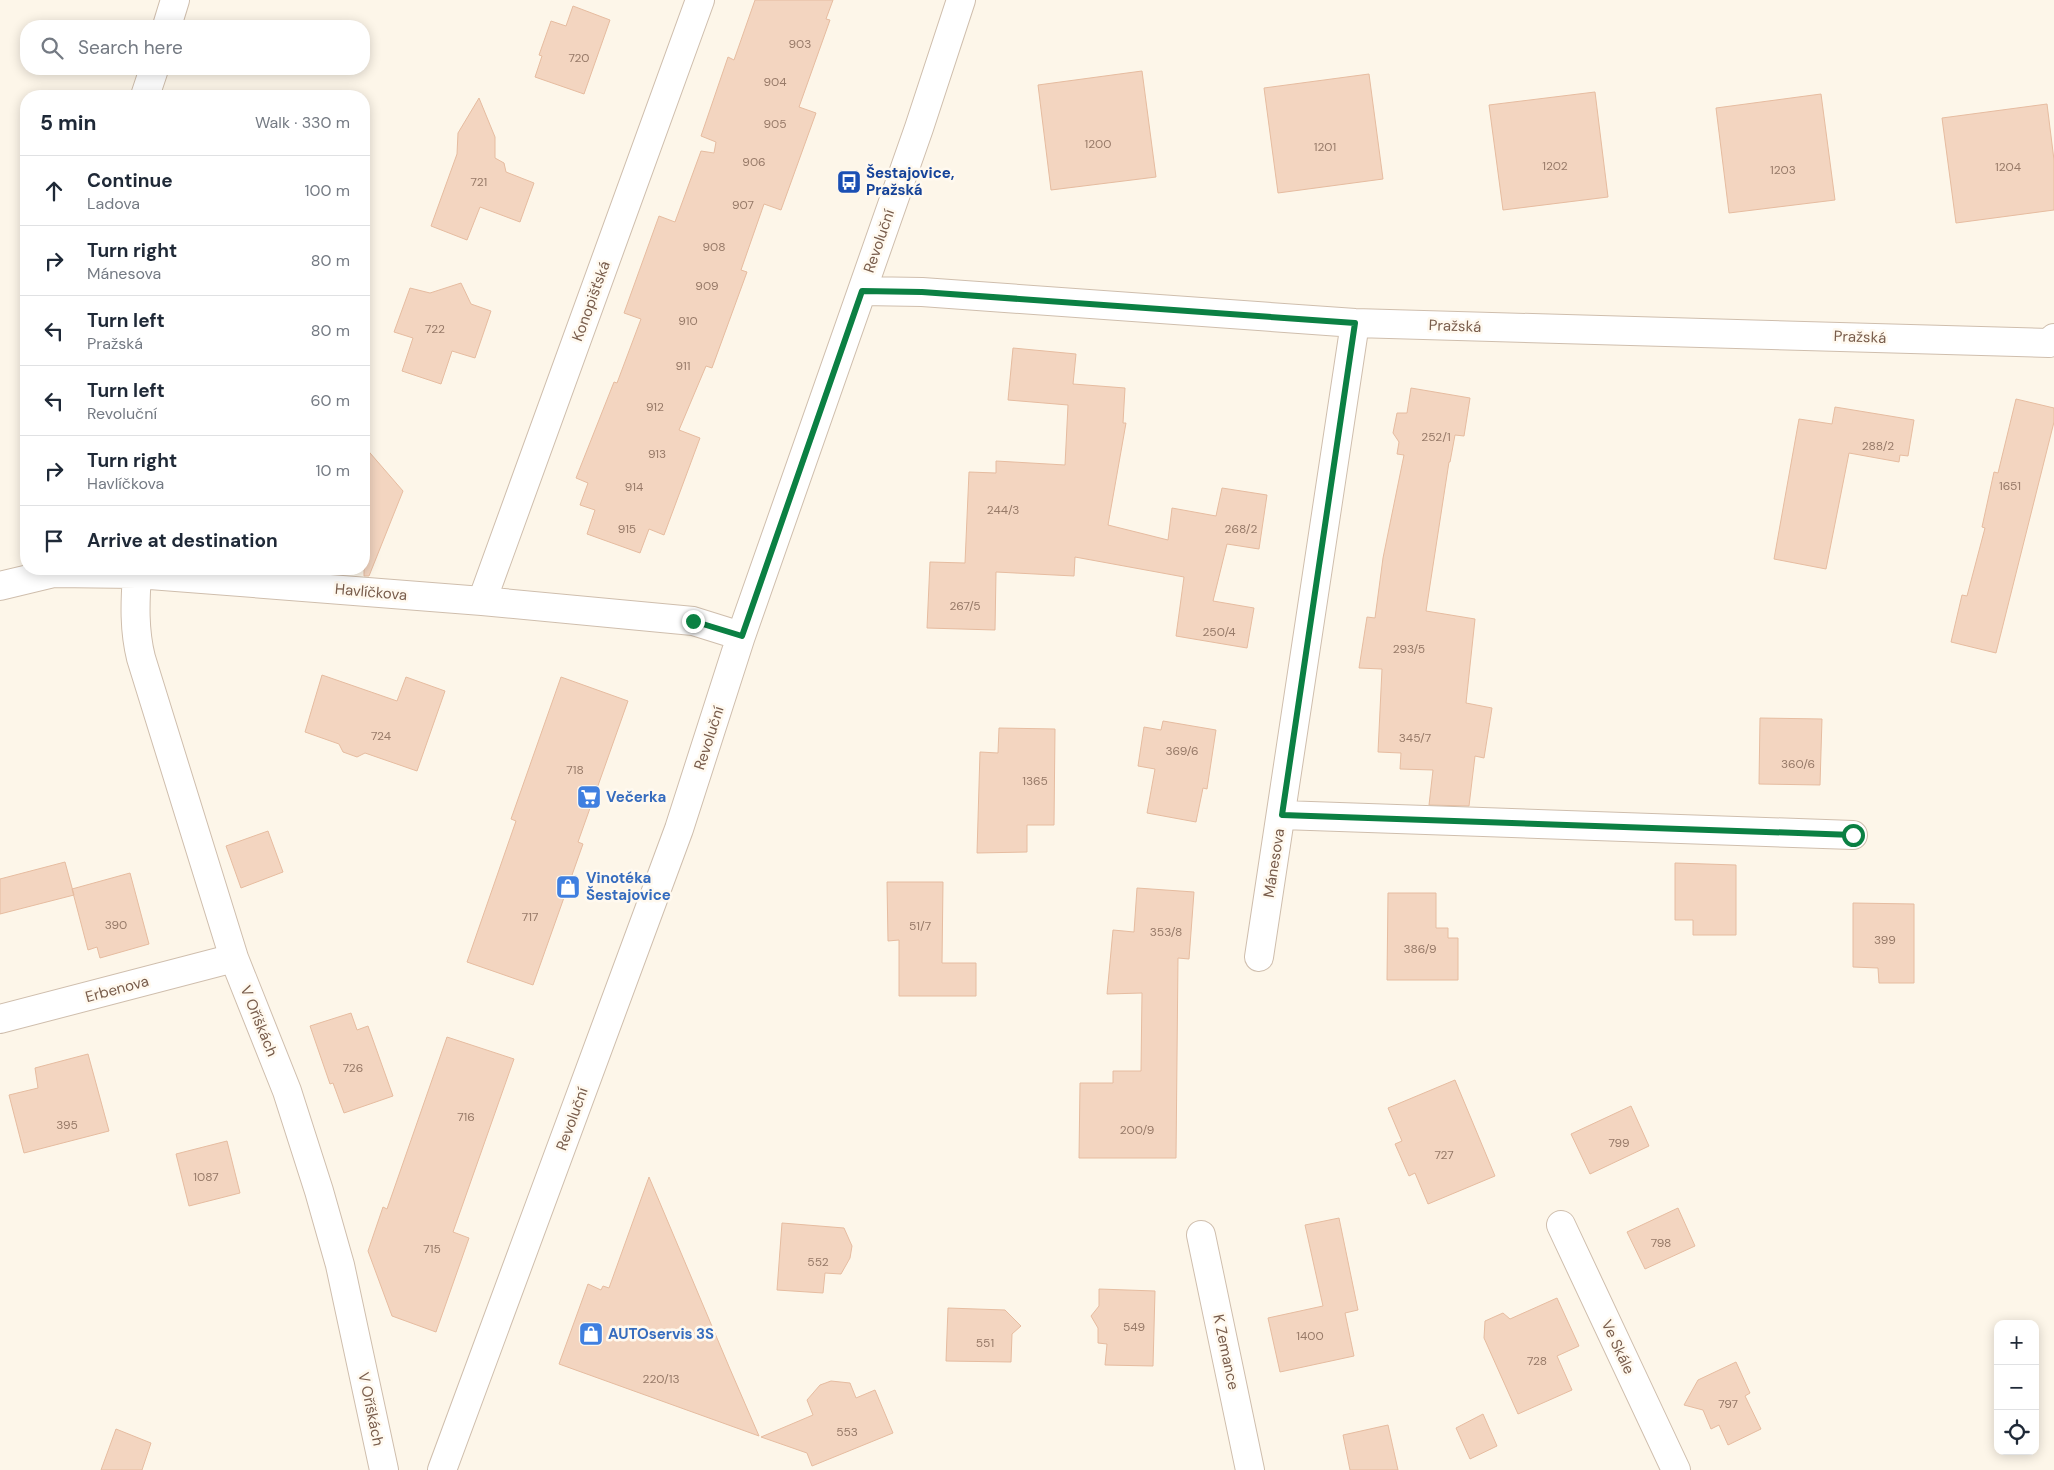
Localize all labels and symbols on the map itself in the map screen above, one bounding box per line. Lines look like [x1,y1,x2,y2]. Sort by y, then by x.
house number: 903 [789,36,811,52]
house number: 720 [568,50,590,66]
house number: 904 [763,74,787,90]
house number: 905 [763,116,787,132]
house number: 1200 [1085,136,1111,152]
house number: 1201 [1314,139,1336,155]
house number: 906 [742,154,766,170]
house number: 1202 [1542,158,1568,174]
house number: 1204 [1995,159,2021,175]
house number: 1203 [1770,162,1796,178]
place label: Šestajovice, Pražská [866,163,955,200]
bus stop icon: Šestajovice, Pražská [836,169,862,195]
house number: 721 [471,174,487,190]
house number: 907 [732,197,754,213]
street label: Revoluční [859,206,899,275]
house number: 908 [702,239,726,255]
street label: Konopišťská [567,258,615,344]
house number: 909 [695,278,719,294]
house number: 910 [678,313,698,329]
street label: Pražská [1428,315,1482,337]
house number: 722 [425,321,445,337]
street label: Pražská [1833,326,1887,348]
house number: 911 [676,358,690,374]
house number: 912 [646,399,664,415]
house number: 252/1 [1421,429,1451,445]
house number: 288/2 [1862,438,1894,454]
house number: 913 [648,446,666,462]
house number: 1651 [1999,478,2021,494]
house number: 914 [625,479,643,495]
house number: 244/3 [987,502,1019,518]
house number: 915 [618,521,636,537]
house number: 268/2 [1225,521,1258,537]
street label: Havlíčkova [334,579,408,605]
house number: 267/5 [949,598,981,614]
route end [682,610,705,633]
house number: 250/4 [1202,624,1236,640]
house number: 293/5 [1393,641,1425,657]
street label: Revoluční [689,703,729,772]
house number: 724 [371,728,391,744]
house number: 345/7 [1399,730,1431,746]
house number: 369/6 [1165,743,1199,759]
house number: 360/6 [1781,756,1815,772]
house number: 718 [566,762,584,778]
house number: 1365 [1022,773,1048,789]
supermarket icon: Večerka [576,784,602,810]
place label: Večerka [606,787,666,807]
route start [1842,824,1865,847]
street label: Mánesova [1259,827,1289,899]
place label: Vinotéka Šestajovice [586,868,671,905]
shop icon: Vinotéka Šestajovice [555,874,581,900]
house number: 717 [522,909,538,925]
house number: 390 [105,917,127,933]
house number: 51/7 [909,918,931,934]
house number: 353/8 [1150,924,1182,940]
house number: 399 [1874,932,1896,948]
house number: 386/9 [1403,941,1437,957]
street label: Erbenova [83,971,151,1007]
street label: V Oříškách [236,983,282,1059]
house number: 726 [343,1060,363,1076]
street label: Revoluční [551,1084,593,1153]
house number: 716 [457,1109,475,1125]
house number: 395 [56,1117,78,1133]
house number: 200/9 [1120,1122,1154,1138]
house number: 799 [1608,1135,1630,1151]
house number: 727 [1434,1147,1454,1163]
house number: 1087 [193,1169,219,1185]
house number: 798 [1651,1235,1671,1251]
house number: 715 [423,1241,441,1257]
house number: 552 [807,1254,829,1270]
street label: K Zemance [1208,1312,1244,1392]
street label: Ve Skále [1597,1317,1639,1377]
house number: 549 [1123,1319,1145,1335]
shop icon: AUTOservis 3S [578,1321,604,1347]
place label: AUTOservis 3S [608,1324,714,1344]
house number: 1400 [1296,1328,1324,1344]
house number: 551 [976,1335,994,1351]
house number: 728 [1527,1353,1547,1369]
street label: V Oříškách [353,1370,389,1448]
house number: 220/13 [643,1371,679,1387]
house number: 797 [1718,1396,1738,1412]
house number: 553 [836,1424,858,1440]

